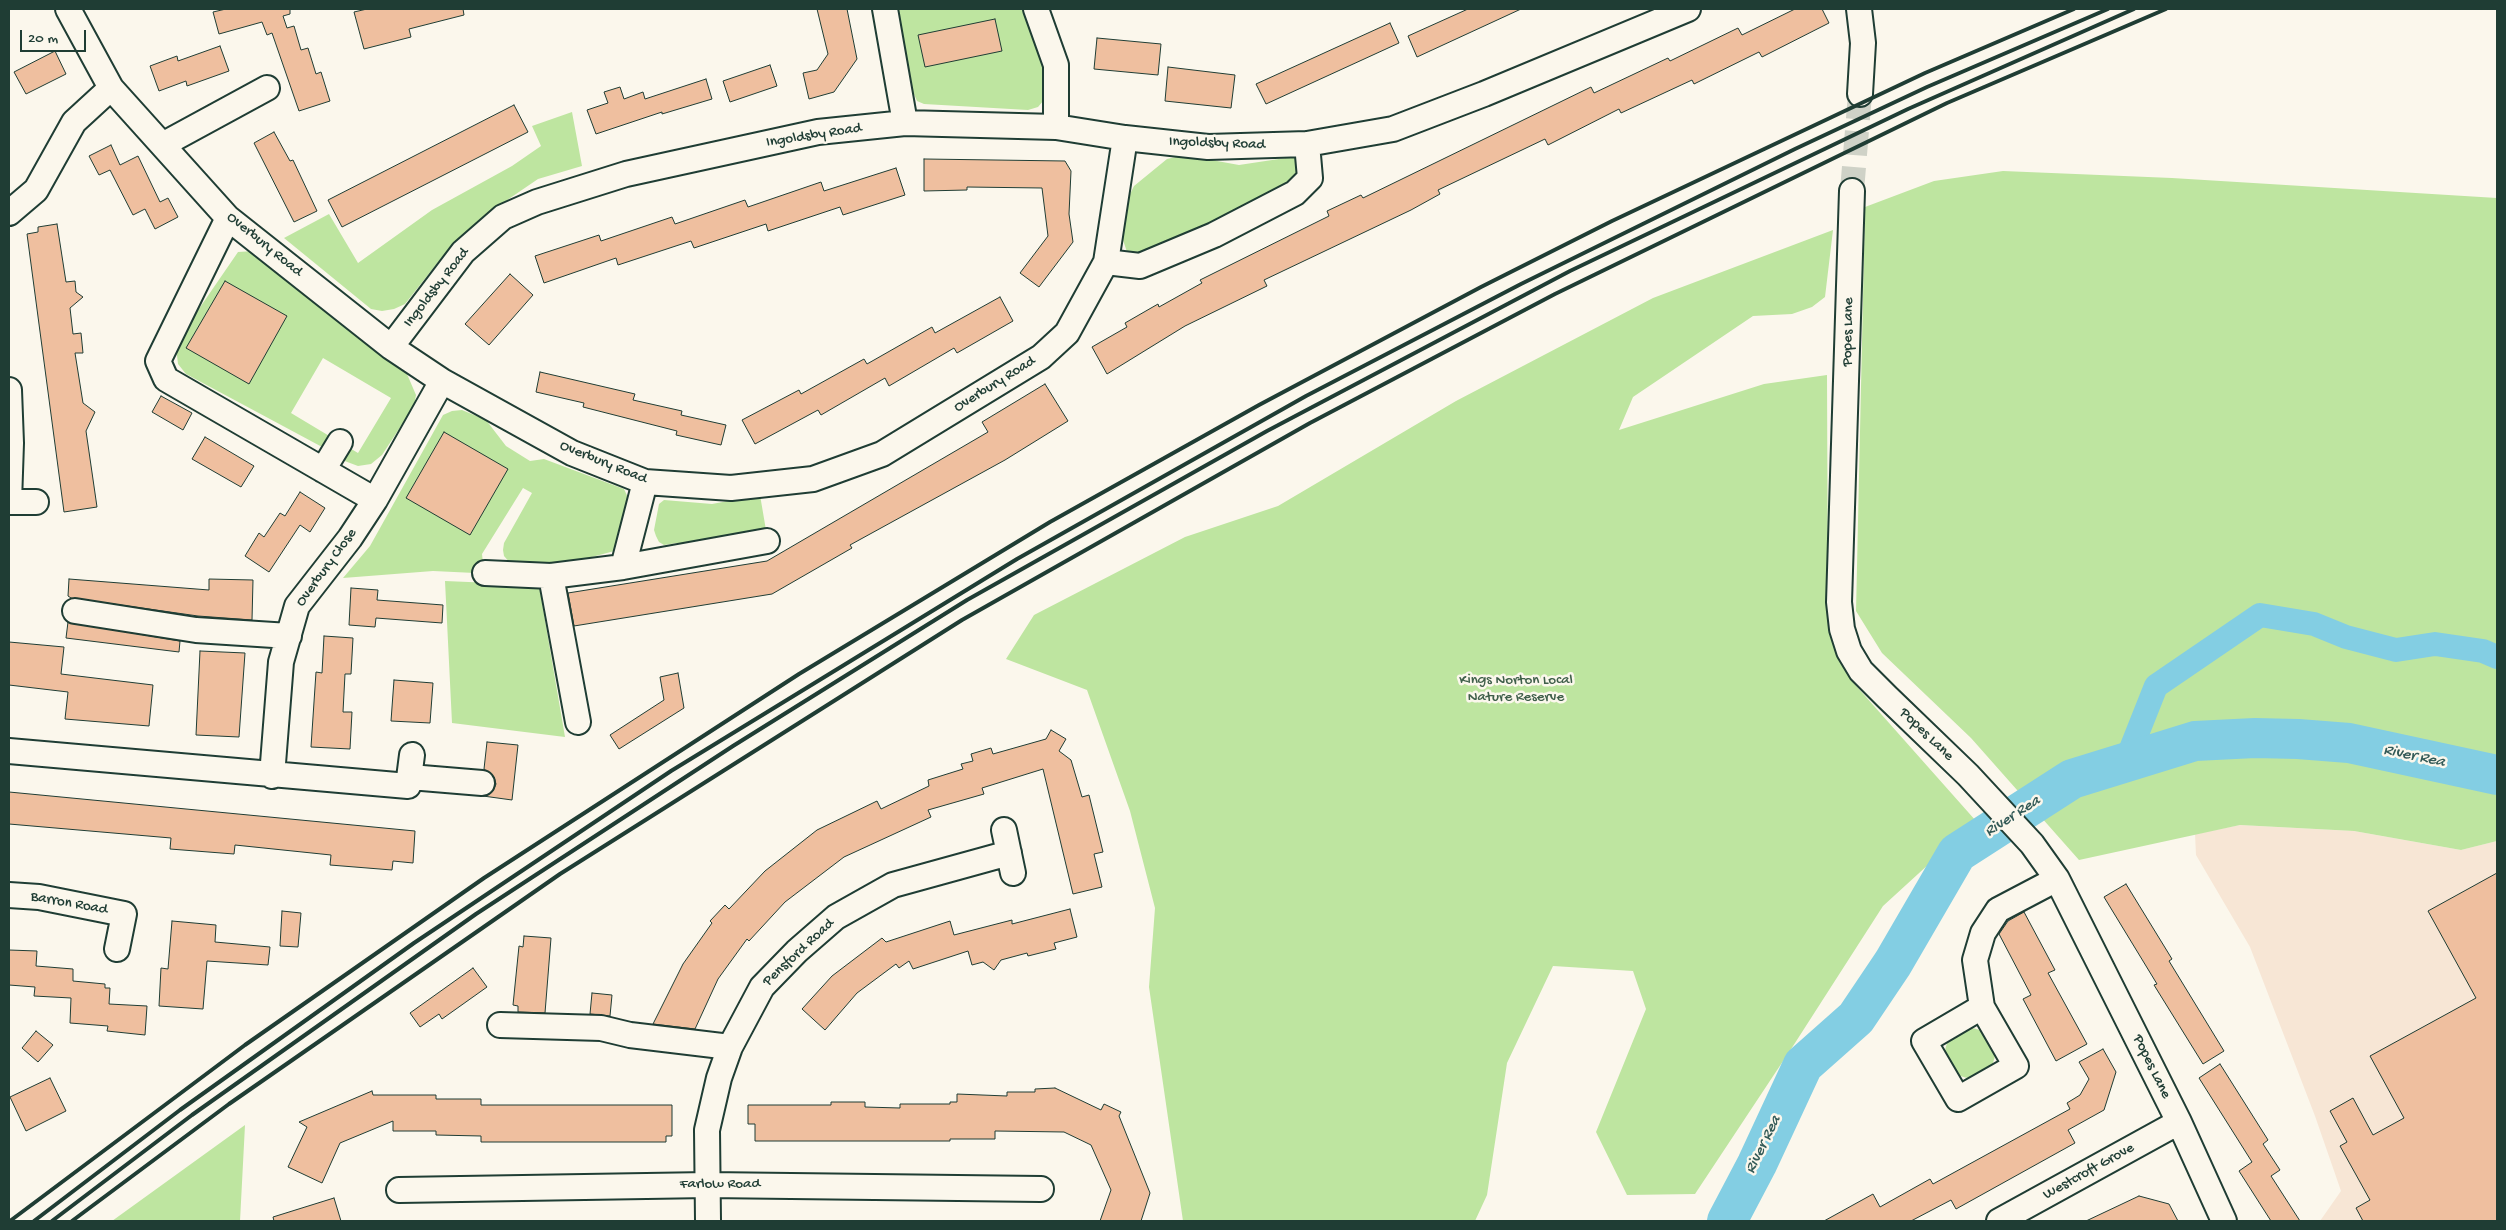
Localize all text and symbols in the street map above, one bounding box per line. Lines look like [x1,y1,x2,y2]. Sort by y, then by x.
scale bar [22,20,89,52]
text: 20 m [28,30,58,48]
street label: Ingoldsby Road [765,120,863,152]
street label: Ingoldsby Road [1169,133,1265,155]
street label: Overbury Road [222,209,306,281]
street label: Ingoldsby Road [400,245,474,331]
street label: Popes Lane [1839,297,1859,367]
street label: Overbury Road [951,353,1039,417]
street label: Overbury Road [557,437,649,489]
street label: Overbury Close [293,525,361,611]
park label: Kings Norton Local Nature Reserve [1459,672,1573,707]
street label: Popes Lane [1895,705,1957,765]
water label: River Rea [2382,741,2446,773]
water label: River Rea [1982,792,2044,842]
street label: Barron Road [29,888,109,920]
street label: Pensford Road [759,915,839,991]
street label: Popes Lane [2128,1032,2174,1102]
water label: River Rea [1742,1113,1786,1177]
street label: Westcroft Grove [2040,1140,2138,1204]
street label: Farlow Road [680,1176,760,1194]

